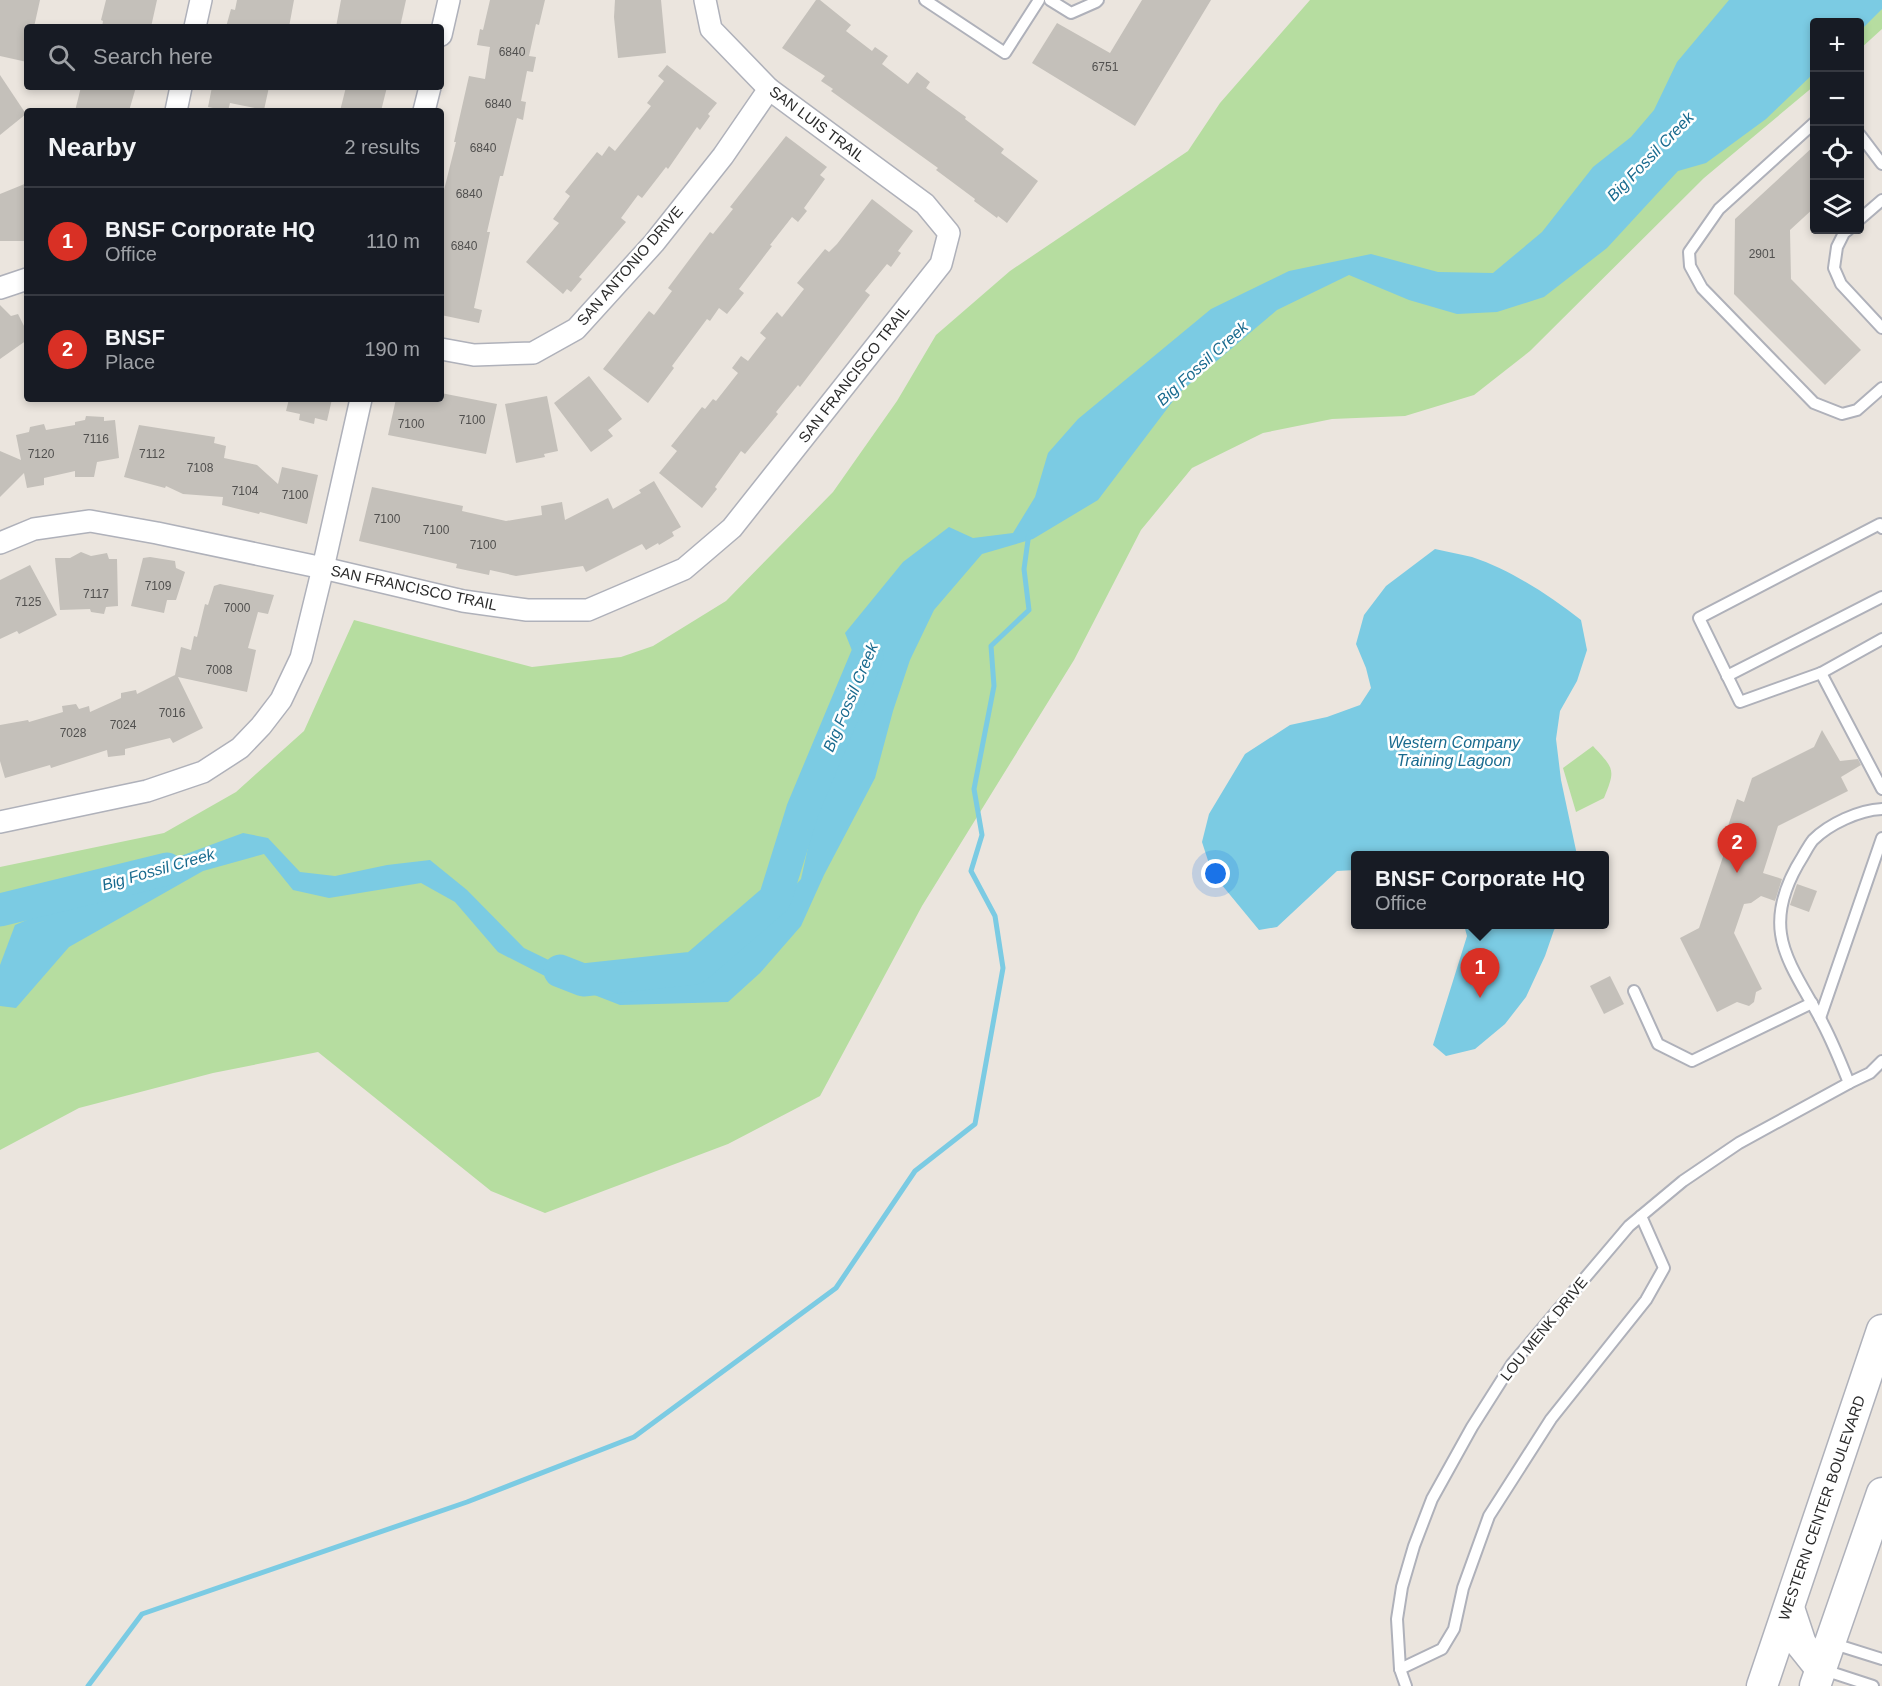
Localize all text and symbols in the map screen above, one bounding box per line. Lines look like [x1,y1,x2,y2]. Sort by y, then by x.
map controls [1810,18,1864,234]
button: + [1810,18,1864,72]
search box [24,24,444,90]
icon: search [45,41,78,74]
text: Search here [93,44,213,69]
house number: 6840 [499,45,526,59]
house number: 6751 [1092,60,1119,74]
button: − [1810,72,1864,126]
street label: SAN LUIS TRAIL [766,82,868,165]
house number: 6840 [485,97,512,111]
water label: Big Fossil Creek [1604,108,1698,204]
button: locate [1810,126,1864,180]
text: Nearby [48,132,136,162]
text: 2 results [344,136,420,158]
house number: 6840 [470,141,497,155]
button: layers [1810,180,1864,234]
house number: 6840 [456,187,483,201]
street label: SAN ANTONIO DRIVE [573,203,686,329]
text: BNSF Corporate HQ [105,217,315,242]
text: 1 [62,230,73,252]
text: 110 m [366,230,420,252]
house number: 6840 [451,239,478,253]
text: Office [105,243,157,265]
house number: 2901 [1749,247,1776,261]
street label: SAN FRANCISCO TRAIL [795,302,913,446]
water label: Big Fossil Creek [1153,317,1252,409]
text: BNSF [105,325,165,350]
text: 2 [62,338,73,360]
text: 190 m [364,338,420,360]
text: Place [105,351,155,373]
house number: 7100 [459,413,486,427]
house number: 7100 [398,417,425,431]
house number: 7116 [83,432,109,446]
house number: 7120 [28,447,55,461]
house number: 7112 [139,447,165,461]
house number: 7108 [187,461,214,475]
house number: 7104 [232,484,259,498]
house number: 7100 [282,488,309,502]
house number: 7100 [374,512,401,526]
house number: 7100 [423,523,450,537]
house number: 7100 [470,538,497,552]
street label: SAN FRANCISCO TRAIL [329,562,499,613]
house number: 7109 [145,579,172,593]
house number: 7117 [83,587,109,601]
house number: 7125 [15,595,42,609]
house number: 7000 [224,601,251,615]
water label: Big Fossil Creek [820,639,881,754]
house number: 7008 [206,663,233,677]
house number: 7016 [159,706,186,720]
house number: 7024 [110,718,137,732]
house number: 7028 [60,726,87,740]
water label: Western Company Training Lagoon [1388,734,1521,769]
pin: 2 [1718,824,1756,873]
water label: Big Fossil Creek [100,845,217,894]
popup [1351,851,1609,929]
your location [1201,859,1230,888]
text: BNSF Corporate HQ [1375,866,1585,891]
text: Office [1375,892,1427,914]
pin: 1 [1460,948,1500,998]
street label: LOU MENK DRIVE [1497,1273,1591,1384]
street label: WESTERN CENTER BOULEVARD [1775,1393,1868,1622]

